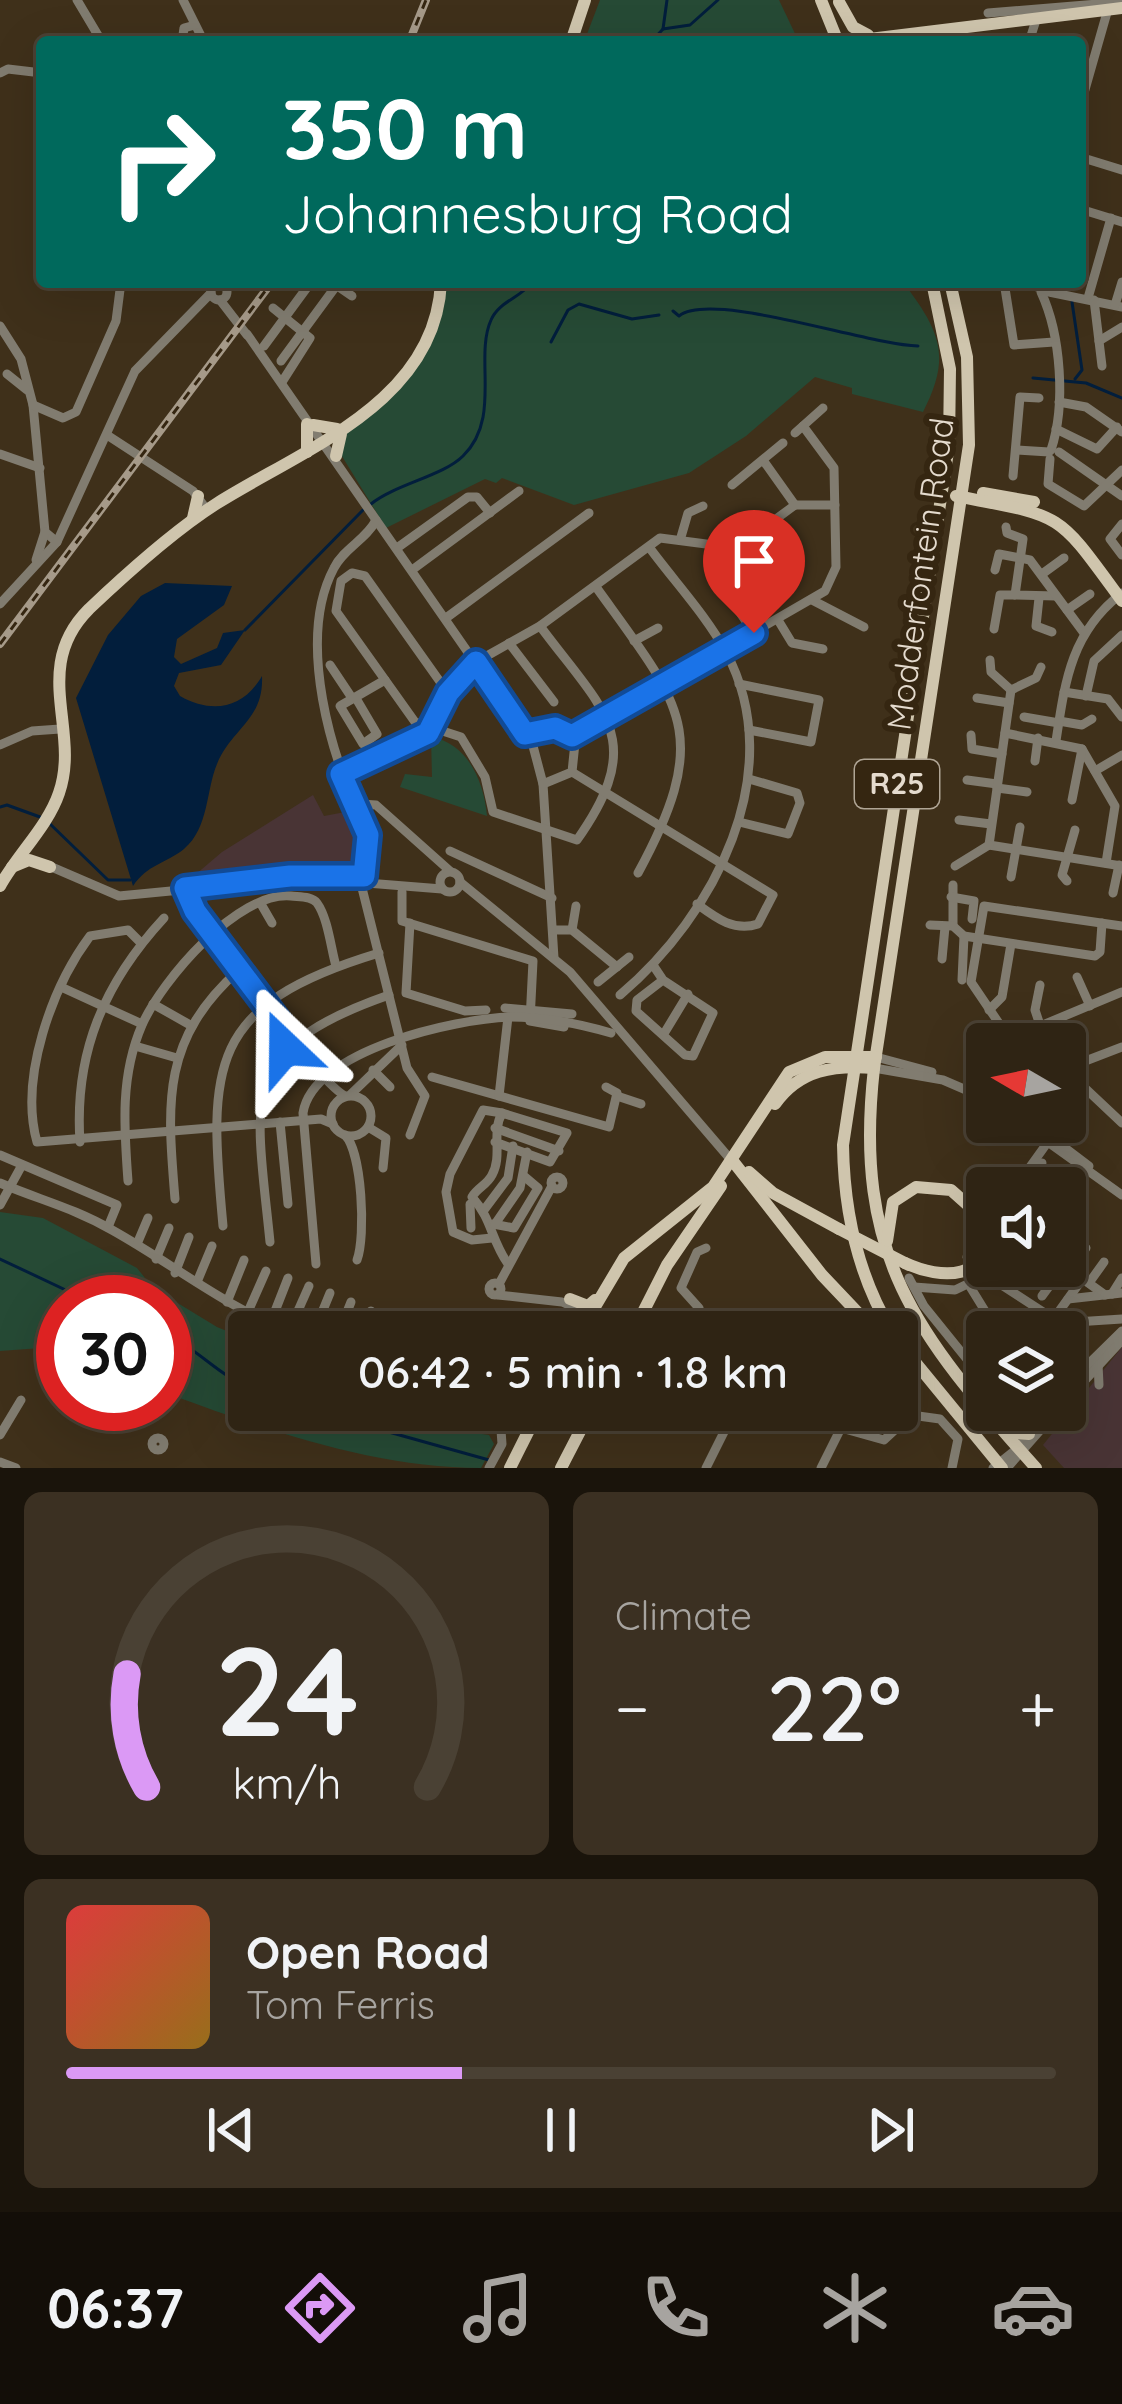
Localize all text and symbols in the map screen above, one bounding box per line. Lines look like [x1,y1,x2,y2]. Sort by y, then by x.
text: 350 m [282,75,528,180]
icon: right [84,84,240,240]
text: Johannesburg Road [282,179,793,247]
street label: Modderfontein Road [877,415,962,733]
pin [703,510,805,633]
icon: arrive [721,528,787,594]
road number: R25 [855,760,939,808]
position arrow [222,985,348,1111]
north arrow [966,1023,1086,1143]
map controls [966,1023,1086,1431]
button: sound [966,1167,1086,1287]
speed limit sign: 30 [36,1275,192,1431]
button: layers [966,1311,1086,1431]
text: 06:42 · 5 min · 1.8 km [358,1343,788,1399]
text: Climate [615,1591,752,1640]
text: 24 [214,1611,359,1767]
text: 22° [767,1651,902,1764]
text: − [615,1666,649,1749]
text: + [1019,1666,1056,1749]
text: km/h [232,1755,341,1809]
text: Open Road [246,1924,490,1980]
text: Tom Ferris [246,1980,435,2029]
icon: previous [198,2097,264,2163]
icon: pause [528,2097,594,2163]
icon: next [858,2097,924,2163]
icon: directions [278,2266,362,2350]
icon: music [456,2266,540,2350]
icon: phone [634,2266,718,2350]
icon: climate [813,2266,897,2350]
icon: car [991,2266,1075,2350]
text: 06:37 [47,2274,184,2342]

